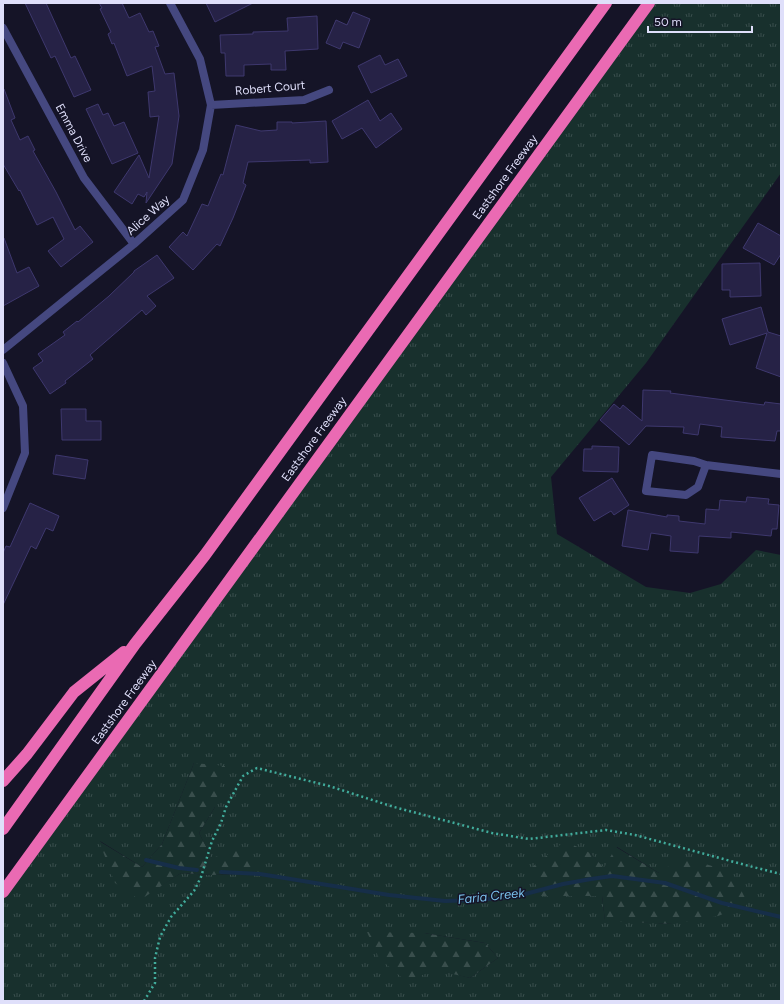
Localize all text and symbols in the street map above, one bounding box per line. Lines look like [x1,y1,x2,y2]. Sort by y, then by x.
scale bar [648,8,752,34]
text: 50 m [654,15,682,29]
street label: Robert Court [234,78,306,98]
street label: Emma Drive [53,101,95,165]
street label: Eastshore Freeway [470,131,541,222]
street label: Alice Way [124,192,173,238]
street label: Eastshore Freeway [279,393,350,484]
street label: Eastshore Freeway [89,656,160,747]
water label: Faria Creek [457,885,526,907]

